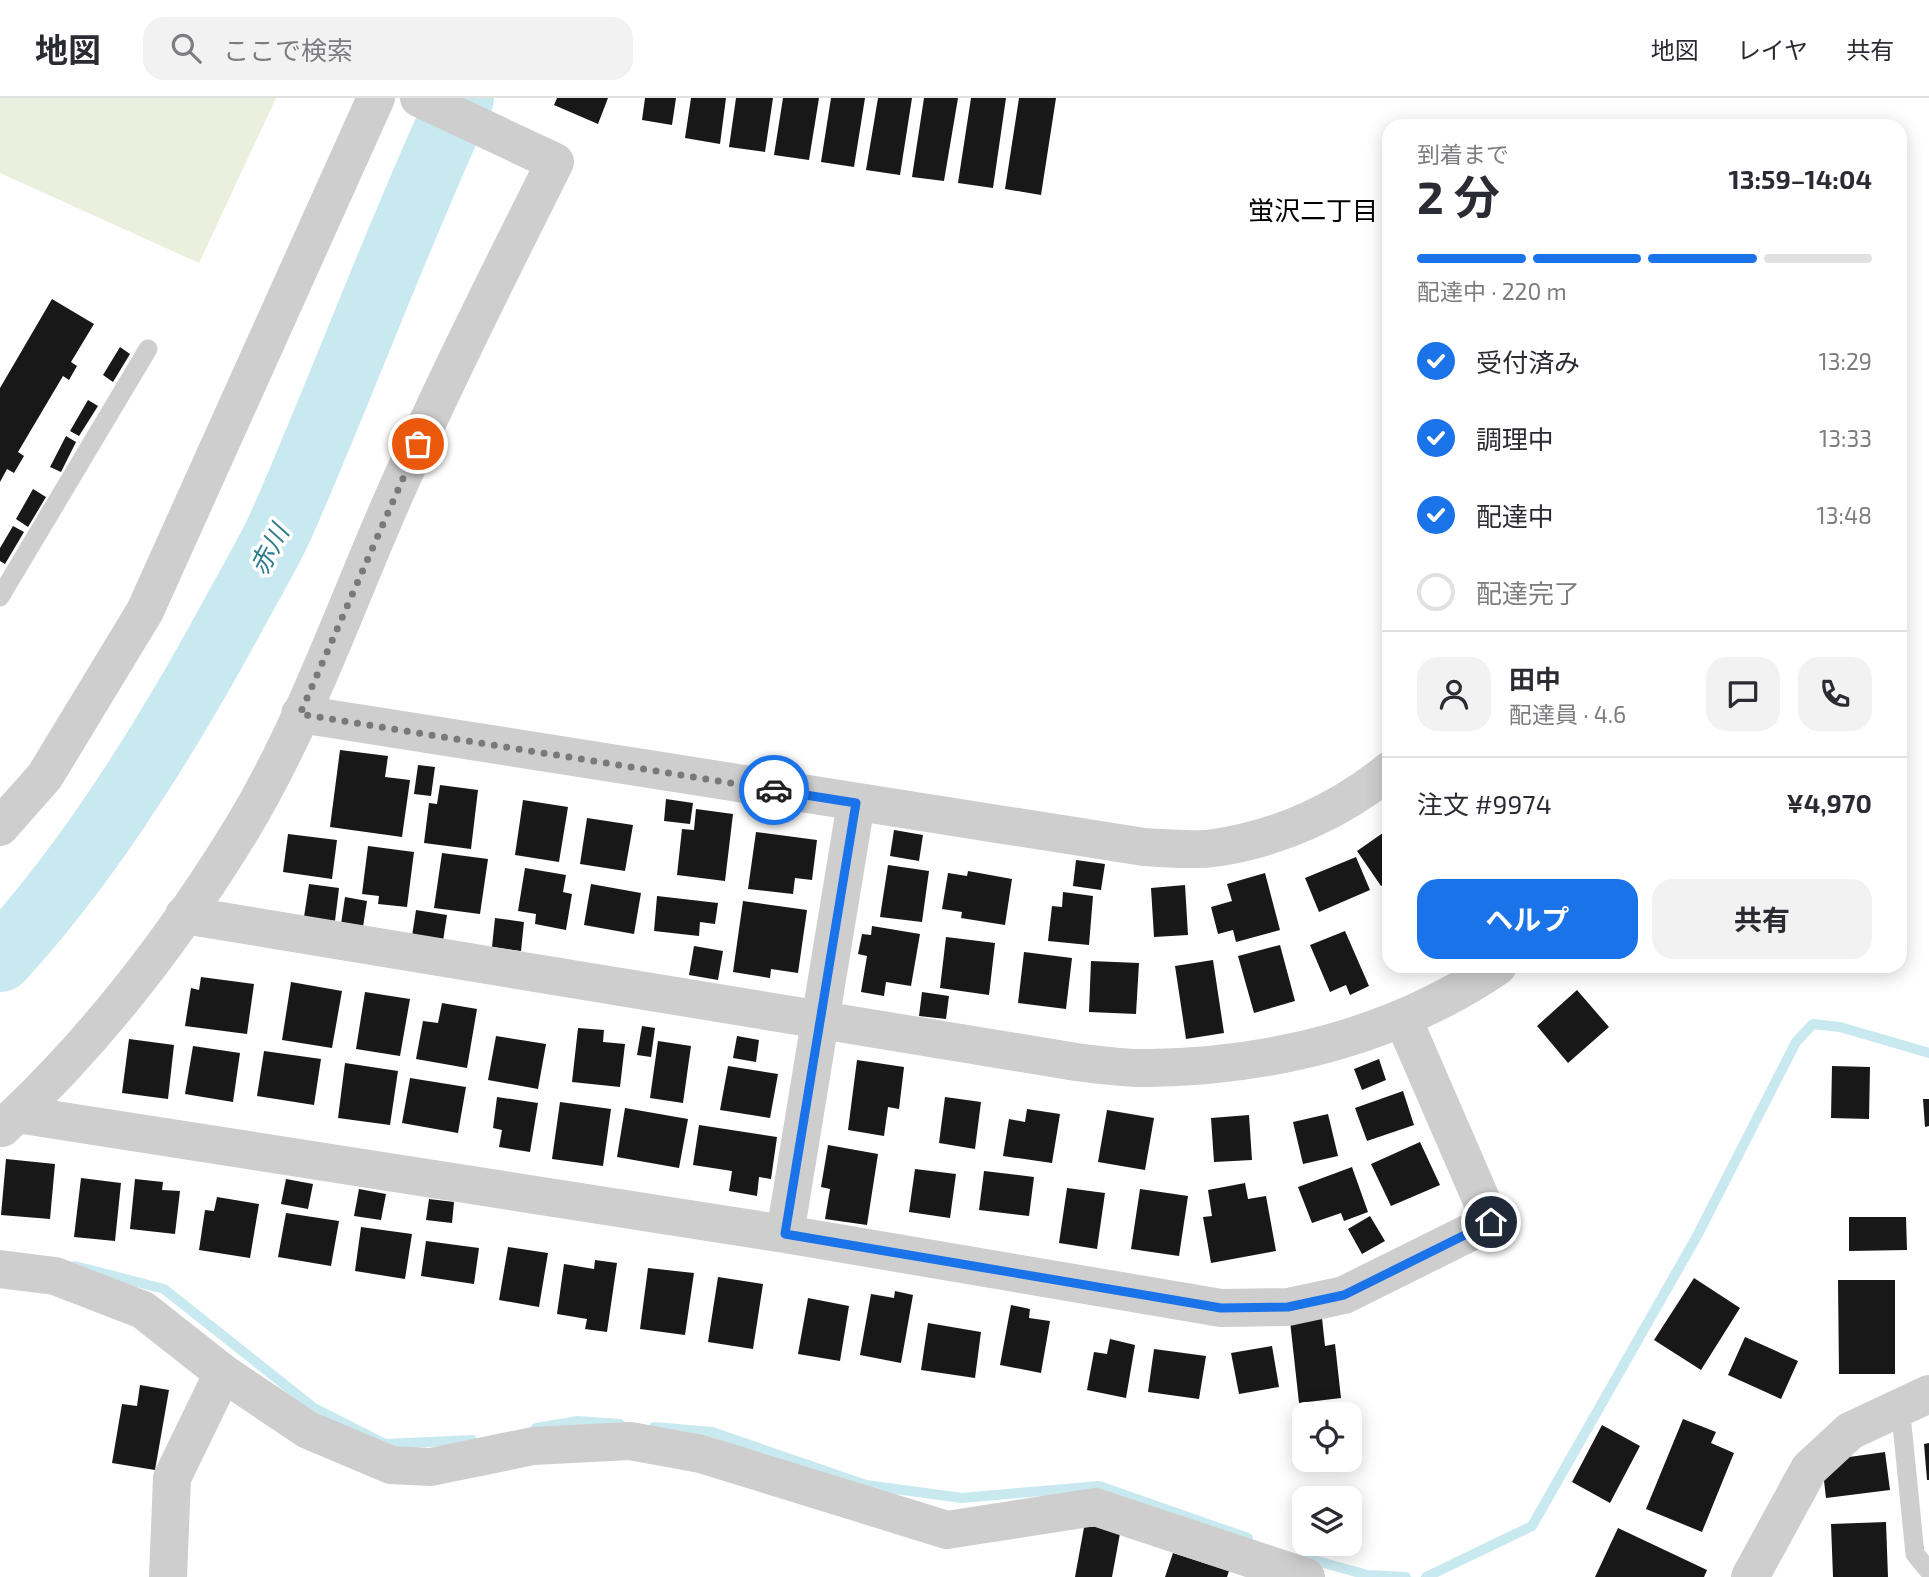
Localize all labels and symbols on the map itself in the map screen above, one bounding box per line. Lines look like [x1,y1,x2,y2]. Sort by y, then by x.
district label: 蛍沢二丁目 [1248,194,1378,225]
pin [388,414,448,474]
water label: 赤川 [242,516,295,579]
courier [739,755,809,825]
pin [1461,1192,1521,1252]

